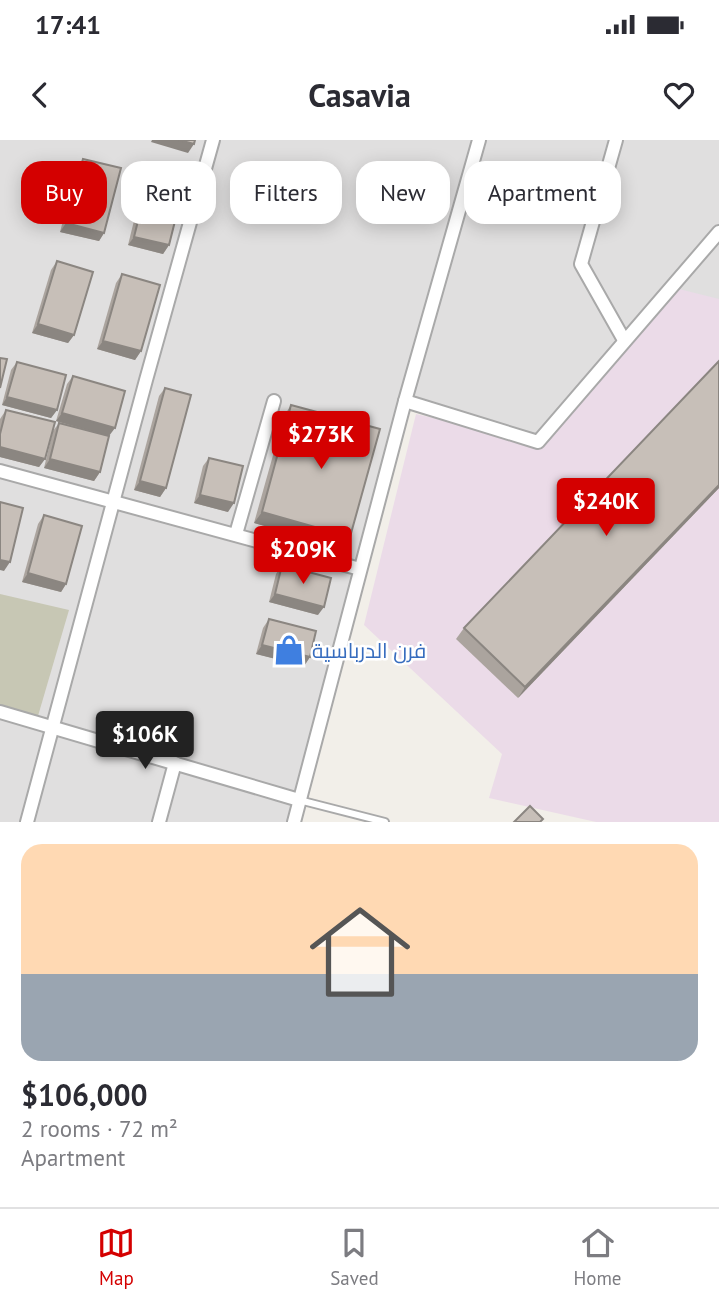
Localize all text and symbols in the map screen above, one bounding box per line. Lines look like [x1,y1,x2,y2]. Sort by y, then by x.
text: 17:41 [35,8,101,41]
text: Casavia [308,74,411,116]
icon: back [21,76,59,114]
icon: heart [660,76,698,114]
chip: Buy [21,161,107,224]
chip: Rent [121,161,216,224]
chip: Filters [230,161,342,224]
chip: New [356,161,450,224]
chip: Apartment [464,161,621,224]
pin: $273K [272,412,370,471]
text: $273K [288,419,354,448]
pin: $240K [557,478,655,538]
text: $240K [573,486,639,515]
pin: $209K [254,526,352,586]
text: $209K [270,534,336,563]
shop icon: فرن الدرباسية [272,633,306,667]
place label: فرن الدرباسية [312,637,426,664]
pin: $106K [96,712,194,771]
text: $106K [112,719,178,748]
icon: home [297,889,423,1015]
text: $106,000 [21,1075,148,1114]
text: 2 rooms · 72 m² [21,1114,178,1143]
text: Apartment [21,1143,125,1172]
tab: Map [97,1224,135,1290]
tab: Saved [330,1224,379,1290]
tab: Home [573,1224,622,1290]

